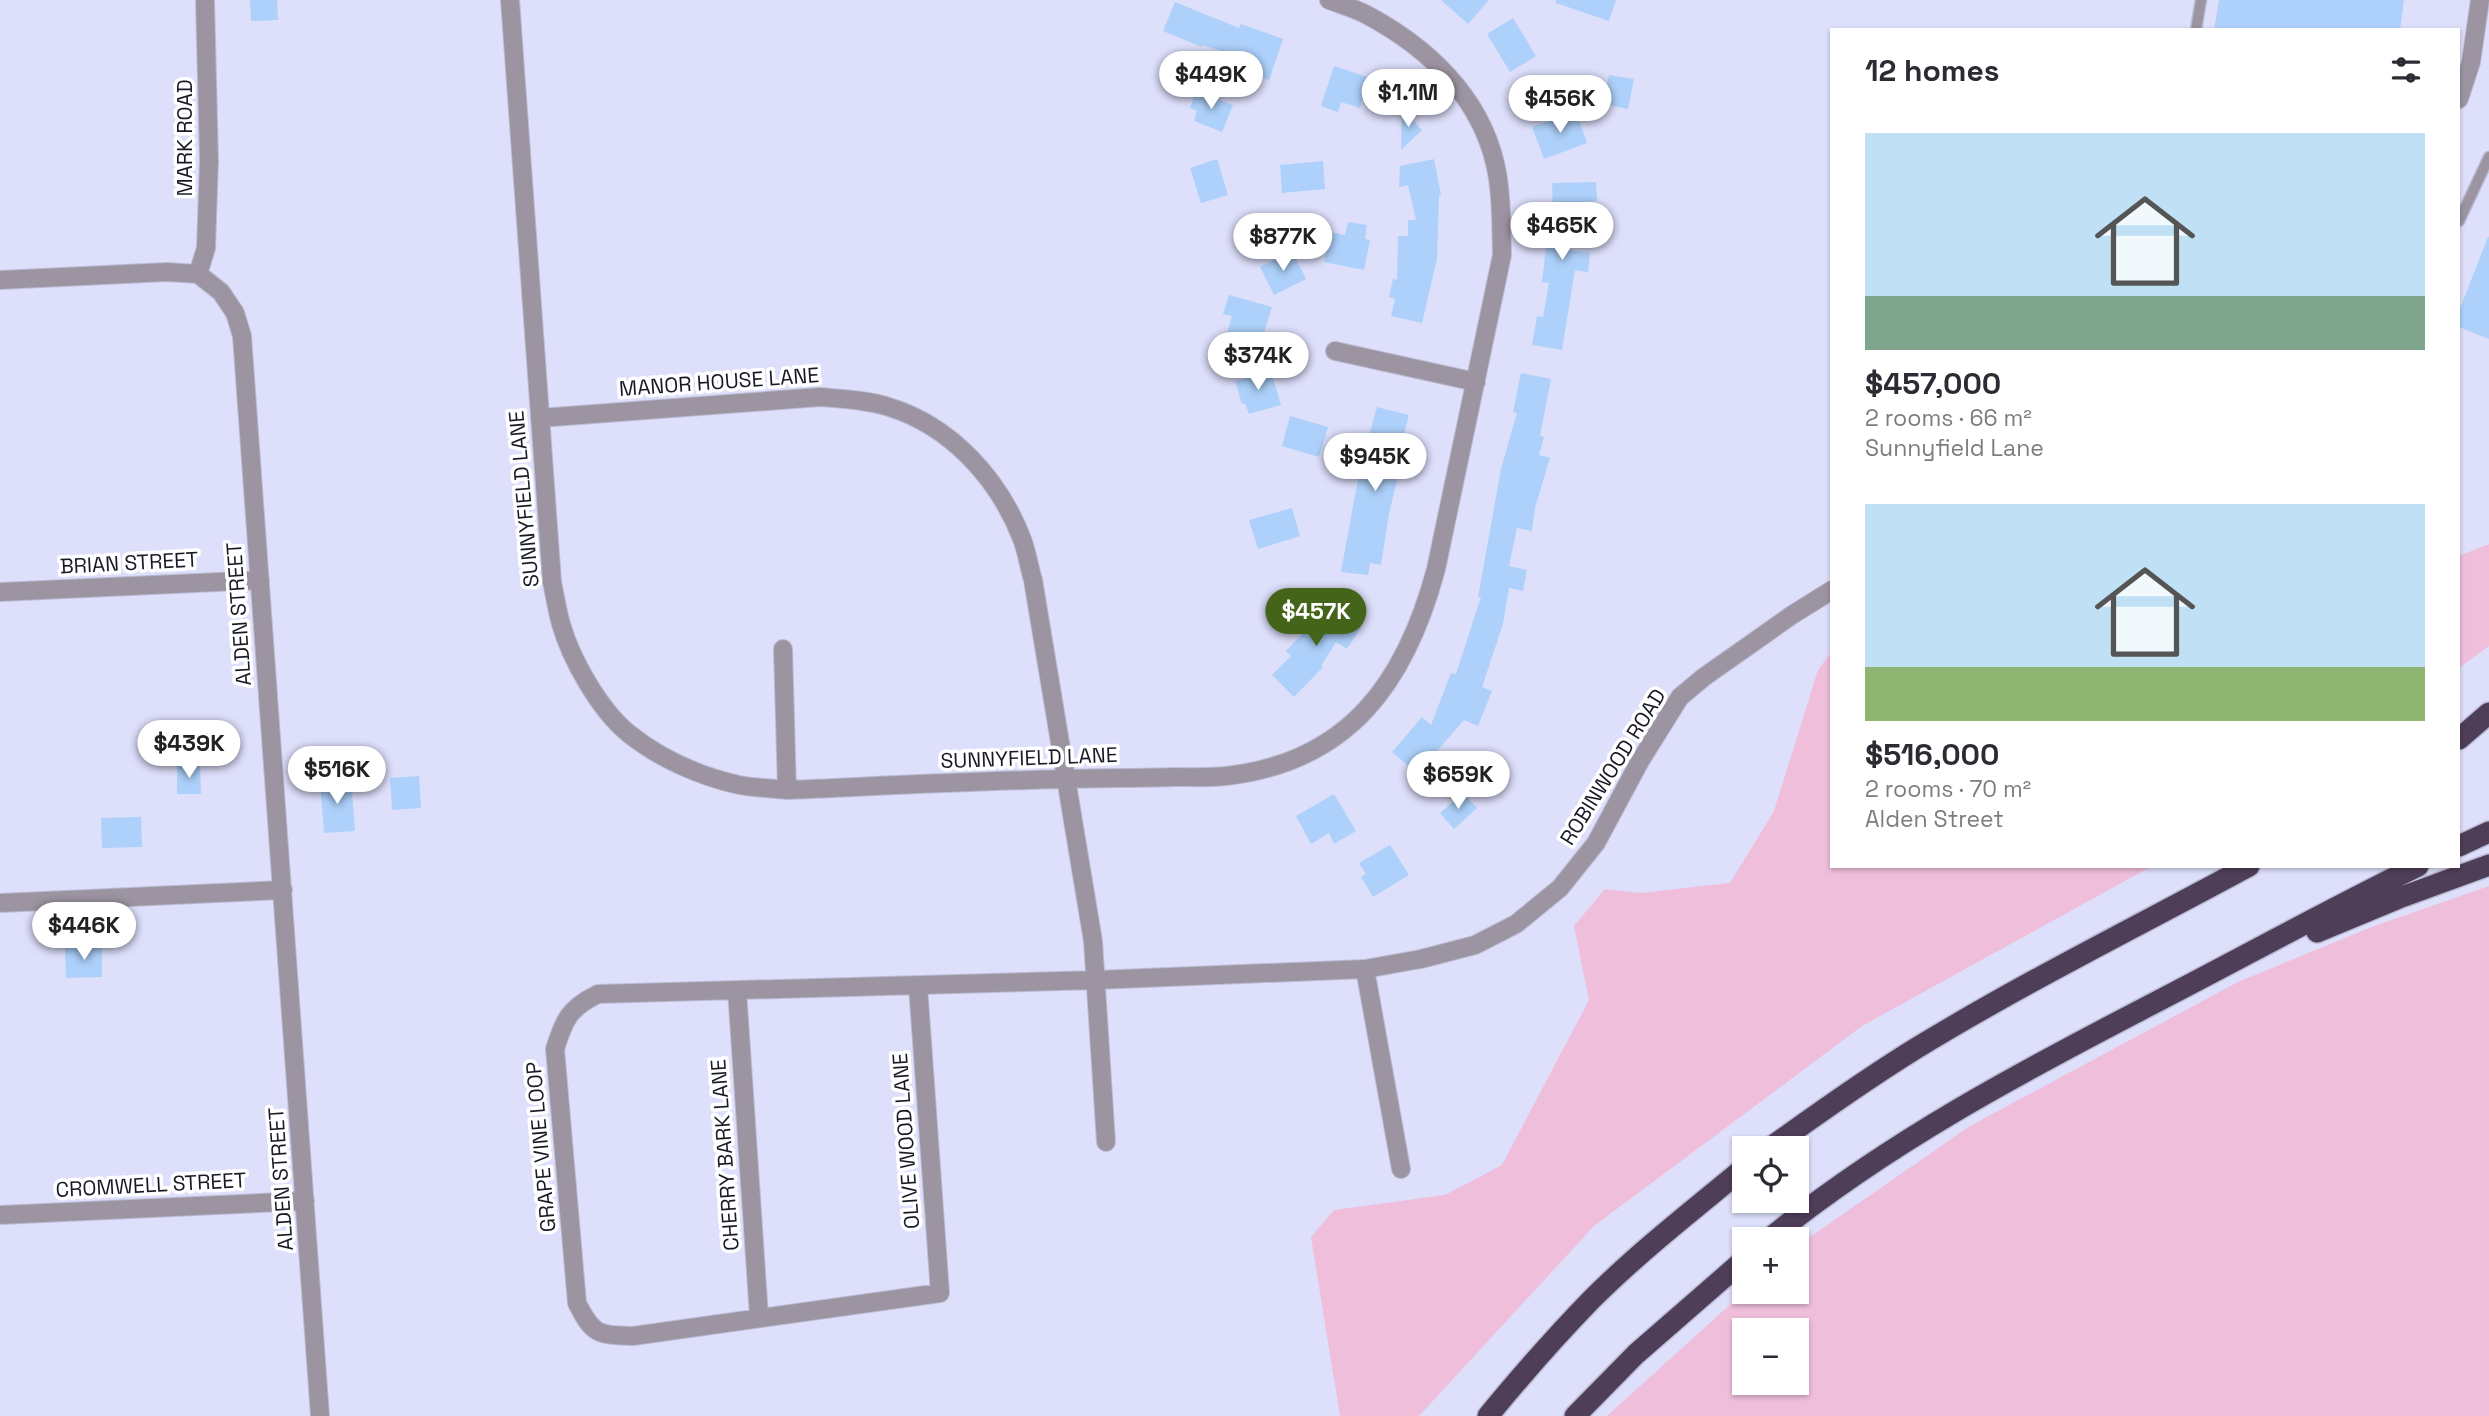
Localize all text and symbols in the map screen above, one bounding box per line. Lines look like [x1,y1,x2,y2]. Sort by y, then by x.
text: 12 homes [1865,51,2000,90]
icon: filters [2387,51,2425,89]
pin: $449K [1162,52,1260,111]
text: $449K [1175,59,1247,89]
pin: $1.1M [1359,69,1457,129]
pin: $456K [1511,76,1609,135]
text: $1.1M [1378,77,1438,107]
street label: MARK ROAD [171,79,198,197]
text: $456K [1525,83,1595,113]
icon: home [2082,178,2208,304]
pin: $465K [1513,202,1611,262]
text: $465K [1527,210,1597,240]
pin: $877K [1234,214,1332,273]
text: $877K [1249,221,1317,251]
pin: $374K [1209,332,1307,392]
text: $374K [1224,340,1292,370]
street label: MANOR HOUSE LANE [618,361,820,402]
text: $457,000 [1865,364,2001,403]
text: 2 rooms · 66 m² [1865,403,2032,433]
street label: SUNNYFIELD LANE [502,410,545,588]
text: Sunnyfield Lane [1865,433,2044,463]
pin: $945K [1326,434,1424,493]
text: $945K [1340,441,1410,471]
street label: ALDEN STREET [220,541,257,687]
street label: BRIAN STREET [59,545,199,580]
icon: home [2082,549,2208,675]
pin: $457K [1267,588,1365,648]
text: $457K [1281,596,1351,626]
street label: ROBINWOOD ROAD [1554,684,1671,850]
pin: $439K [140,720,238,780]
text: $439K [153,728,225,758]
text: $516,000 [1865,735,1999,774]
street label: SUNNYFIELD LANE [940,741,1118,774]
pin: $516K [288,746,386,806]
pin: $659K [1409,752,1507,811]
text: $516K [304,754,370,784]
text: $659K [1423,759,1493,789]
text: 2 rooms · 70 m² [1865,774,2031,804]
text: Alden Street [1865,804,2004,834]
pin: $446K [35,902,133,962]
text: $446K [48,910,120,940]
street label: OLIVE WOOD LANE [886,1052,925,1230]
street label: CHERRY BARK LANE [704,1058,745,1252]
street label: GRAPE VINE LOOP [520,1061,561,1233]
street label: ALDEN STREET [262,1106,299,1252]
map controls [1732,1136,1809,1395]
button: locate [1732,1136,1809,1213]
street label: CROMWELL STREET [55,1166,247,1203]
button: + [1732,1227,1809,1304]
button: − [1732,1318,1809,1395]

